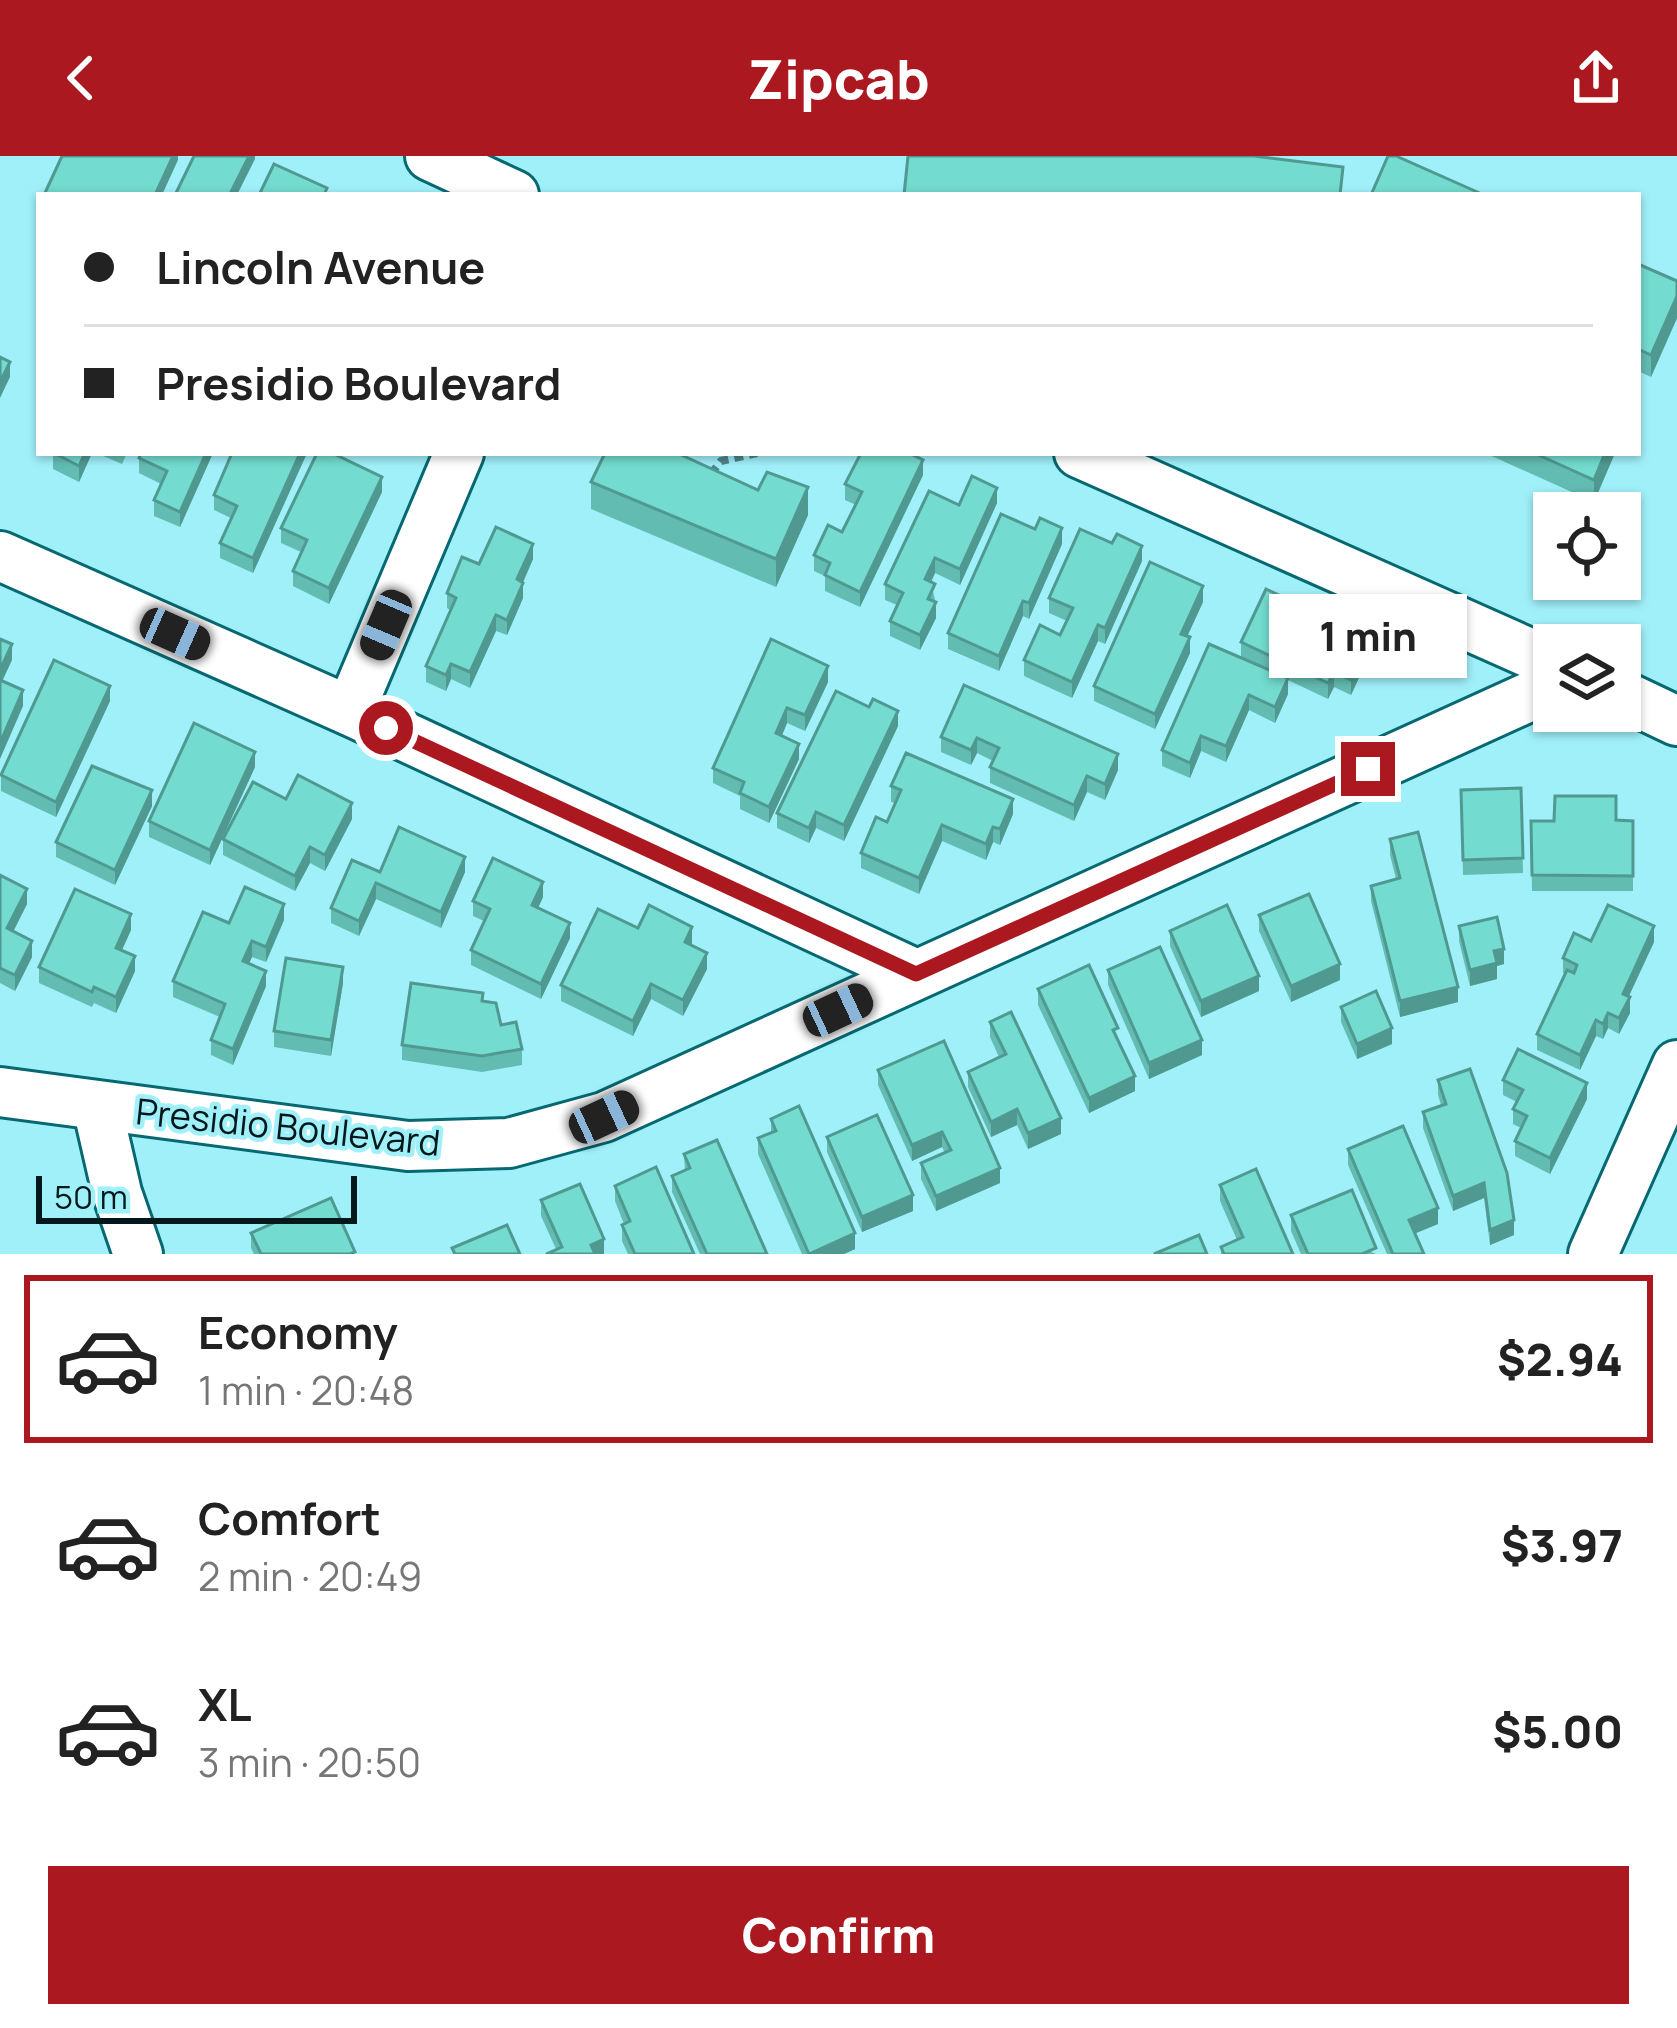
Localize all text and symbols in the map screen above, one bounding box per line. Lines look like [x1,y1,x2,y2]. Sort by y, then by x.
text: Zipcab [747,41,930,115]
icon: back [48,45,114,111]
icon: share [1563,45,1629,111]
text: Lincoln Avenue [156,236,485,298]
text: Presidio Boulevard [156,352,561,414]
map controls [1533,492,1641,732]
button: locate [1533,492,1641,600]
car [355,585,417,665]
callout: 1 min [1269,595,1467,679]
car [135,603,215,665]
text: 1 min [1319,609,1417,663]
button: layers [1533,624,1641,732]
route start [359,701,413,755]
route end [1341,742,1395,796]
car [798,978,878,1042]
car [564,1085,644,1149]
street label: Presidio Boulevard [134,1086,443,1167]
scale bar [36,1170,357,1223]
text: 50 m [54,1174,128,1219]
text: Economy [198,1301,398,1363]
icon: car [54,1305,162,1413]
text: $2.94 [1497,1328,1623,1390]
text: 1 min · 20:48 [198,1363,414,1417]
text: Comfort [198,1487,381,1549]
icon: car [54,1491,162,1599]
text: $3.97 [1501,1514,1623,1576]
text: 2 min · 20:49 [198,1549,422,1603]
text: XL [198,1673,252,1735]
icon: car [54,1677,162,1785]
text: $5.00 [1493,1700,1623,1762]
text: 3 min · 20:50 [198,1735,421,1789]
button: Confirm [48,1866,1629,2004]

